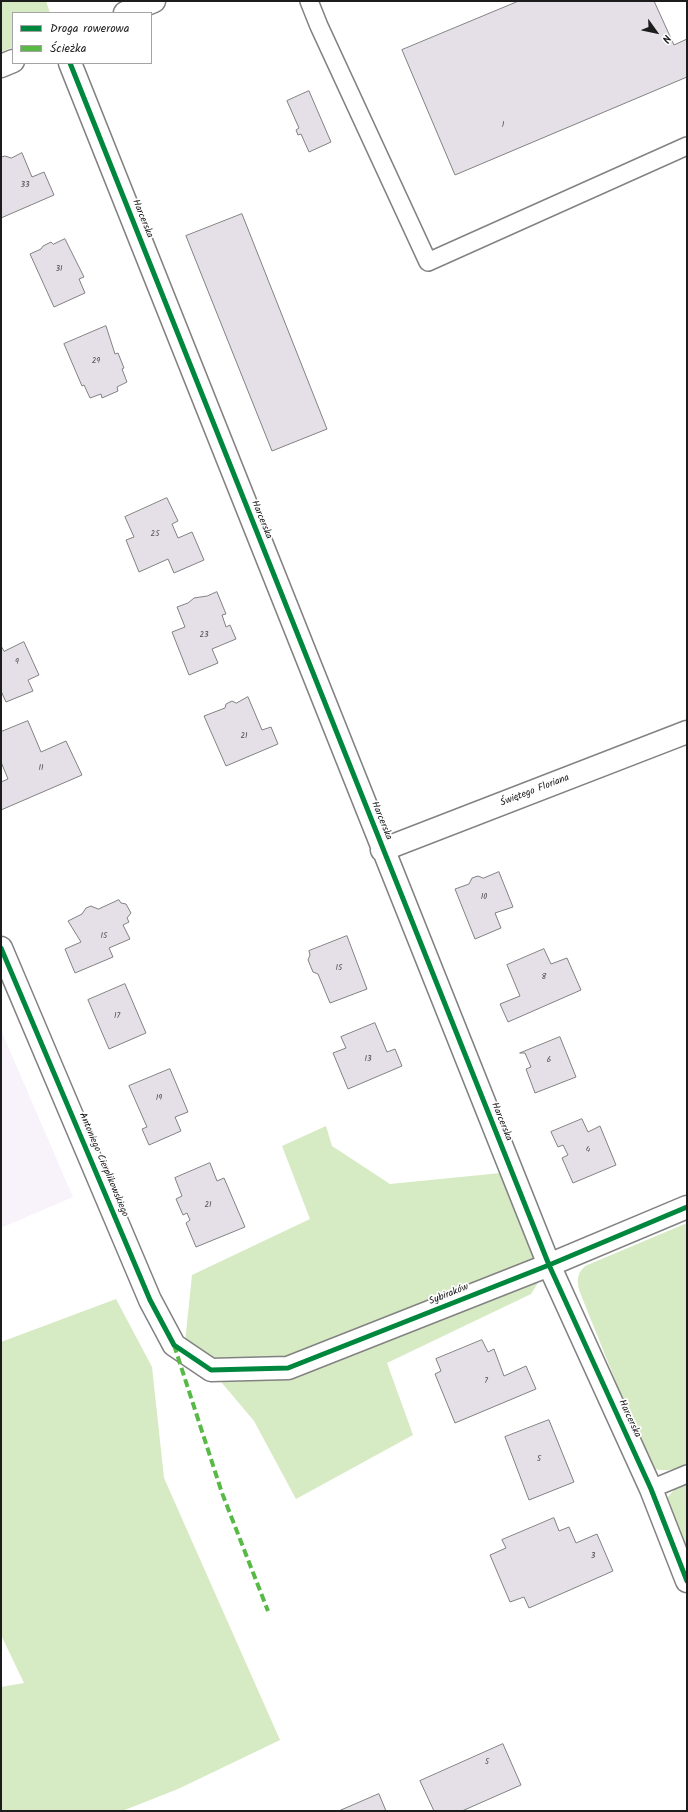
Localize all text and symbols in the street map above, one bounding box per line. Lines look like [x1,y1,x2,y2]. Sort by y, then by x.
legend [12,12,152,64]
north arrow [636,12,676,52]
text: Droga rowerowa [50,19,129,38]
text: N [657,31,676,46]
text: Ścieżka [50,39,86,58]
house number: 1 [502,121,504,131]
house number: 33 [20,181,30,191]
street label: Harcerska [129,198,155,240]
house number: 31 [55,265,63,275]
house number: 29 [92,357,100,367]
street label: Harcerska [248,499,274,541]
house number: 25 [151,530,159,540]
house number: 23 [199,631,209,641]
house number: 9 [15,658,19,668]
house number: 21 [240,732,248,742]
house number: 11 [38,764,44,774]
street label: Świętego Floriana [499,772,571,810]
street label: Harcerska [368,800,394,842]
house number: 10 [481,893,487,903]
house number: 15 [101,932,107,942]
house number: 15 [336,964,342,974]
house number: 8 [542,973,546,983]
house number: 17 [114,1012,120,1022]
house number: 13 [364,1055,372,1065]
house number: 6 [547,1056,551,1066]
house number: 19 [156,1094,162,1104]
street label: Harcerska [488,1101,514,1143]
street label: Antoniego Cierplikowskiego [76,1111,130,1219]
house number: 4 [586,1146,590,1156]
house number: 21 [204,1201,212,1211]
street label: Sybiraków [427,1282,471,1308]
house number: 7 [484,1377,488,1387]
street label: Harcerska [615,1398,643,1440]
house number: 5 [537,1455,541,1465]
house number: 3 [591,1552,595,1562]
house number: 5 [485,1758,489,1768]

